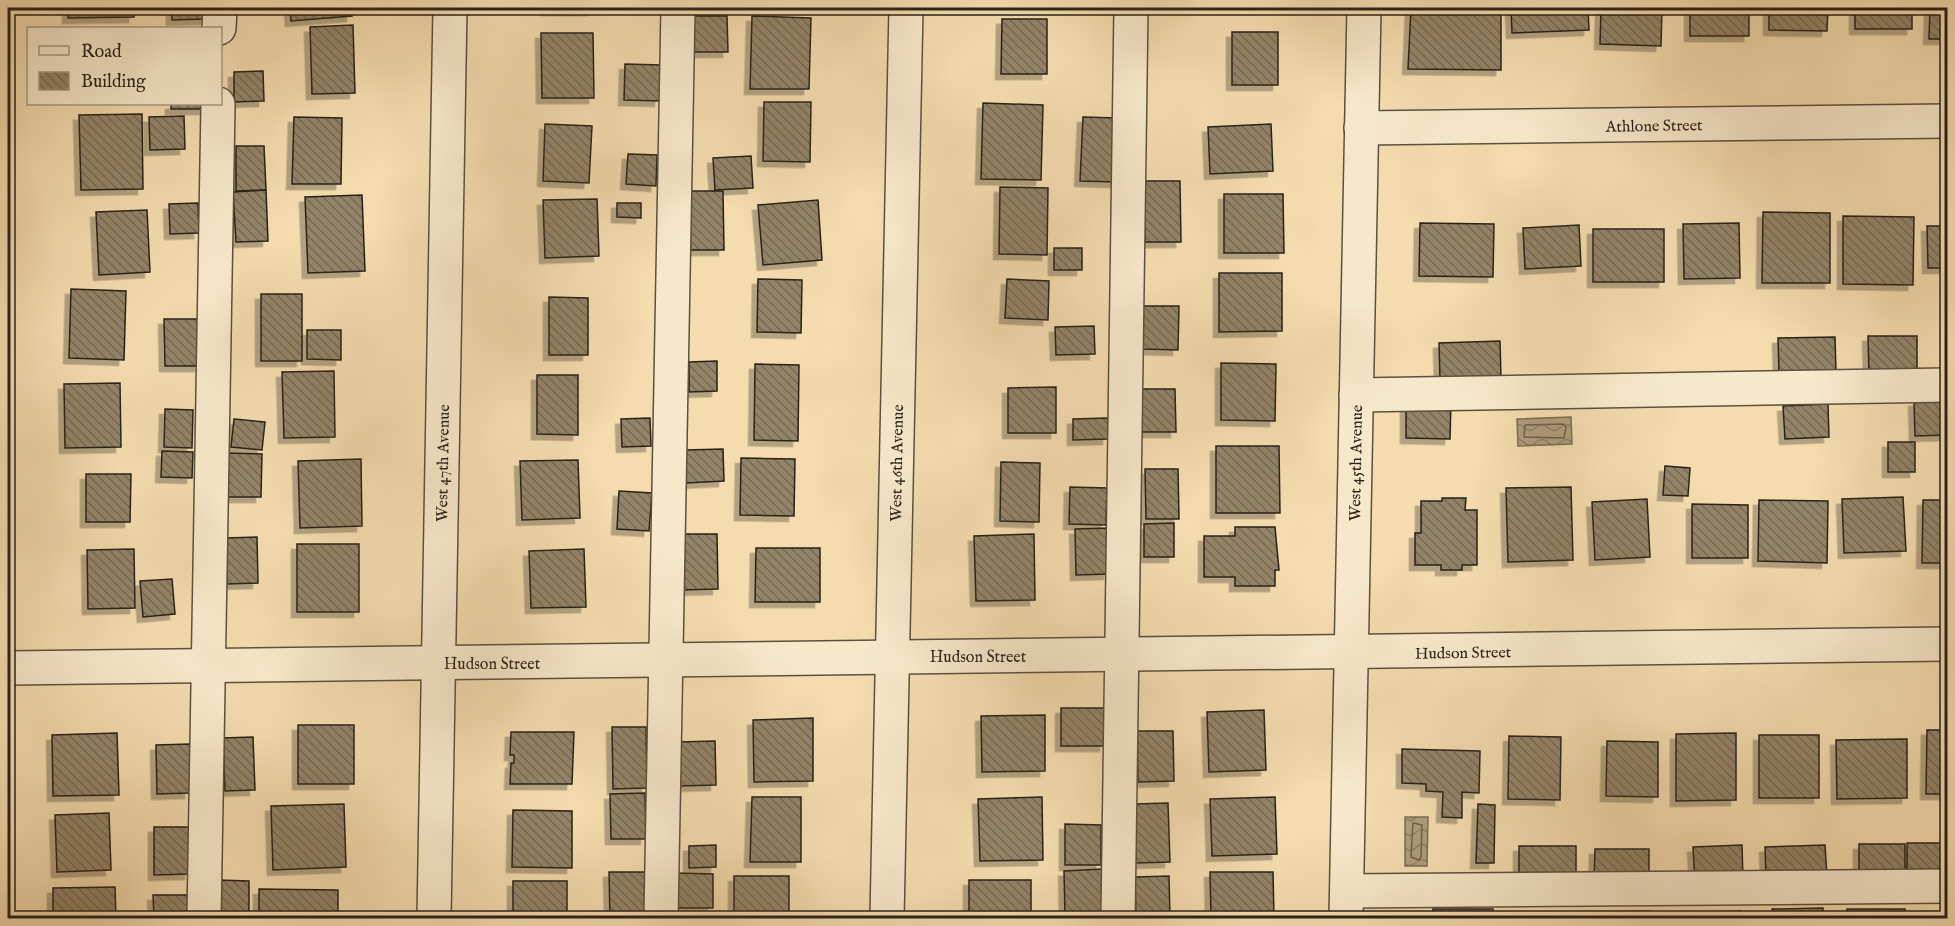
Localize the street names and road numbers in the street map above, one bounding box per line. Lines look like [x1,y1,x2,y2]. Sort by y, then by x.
street label: Athlone Street [1604,116,1703,138]
street label: West 47th Avenue [433,404,455,522]
street label: West 46th Avenue [887,404,909,522]
street label: West 45th Avenue [1346,405,1368,521]
street label: Hudson Street [1415,643,1512,665]
street label: Hudson Street [930,648,1027,668]
street label: Hudson Street [444,655,541,675]

